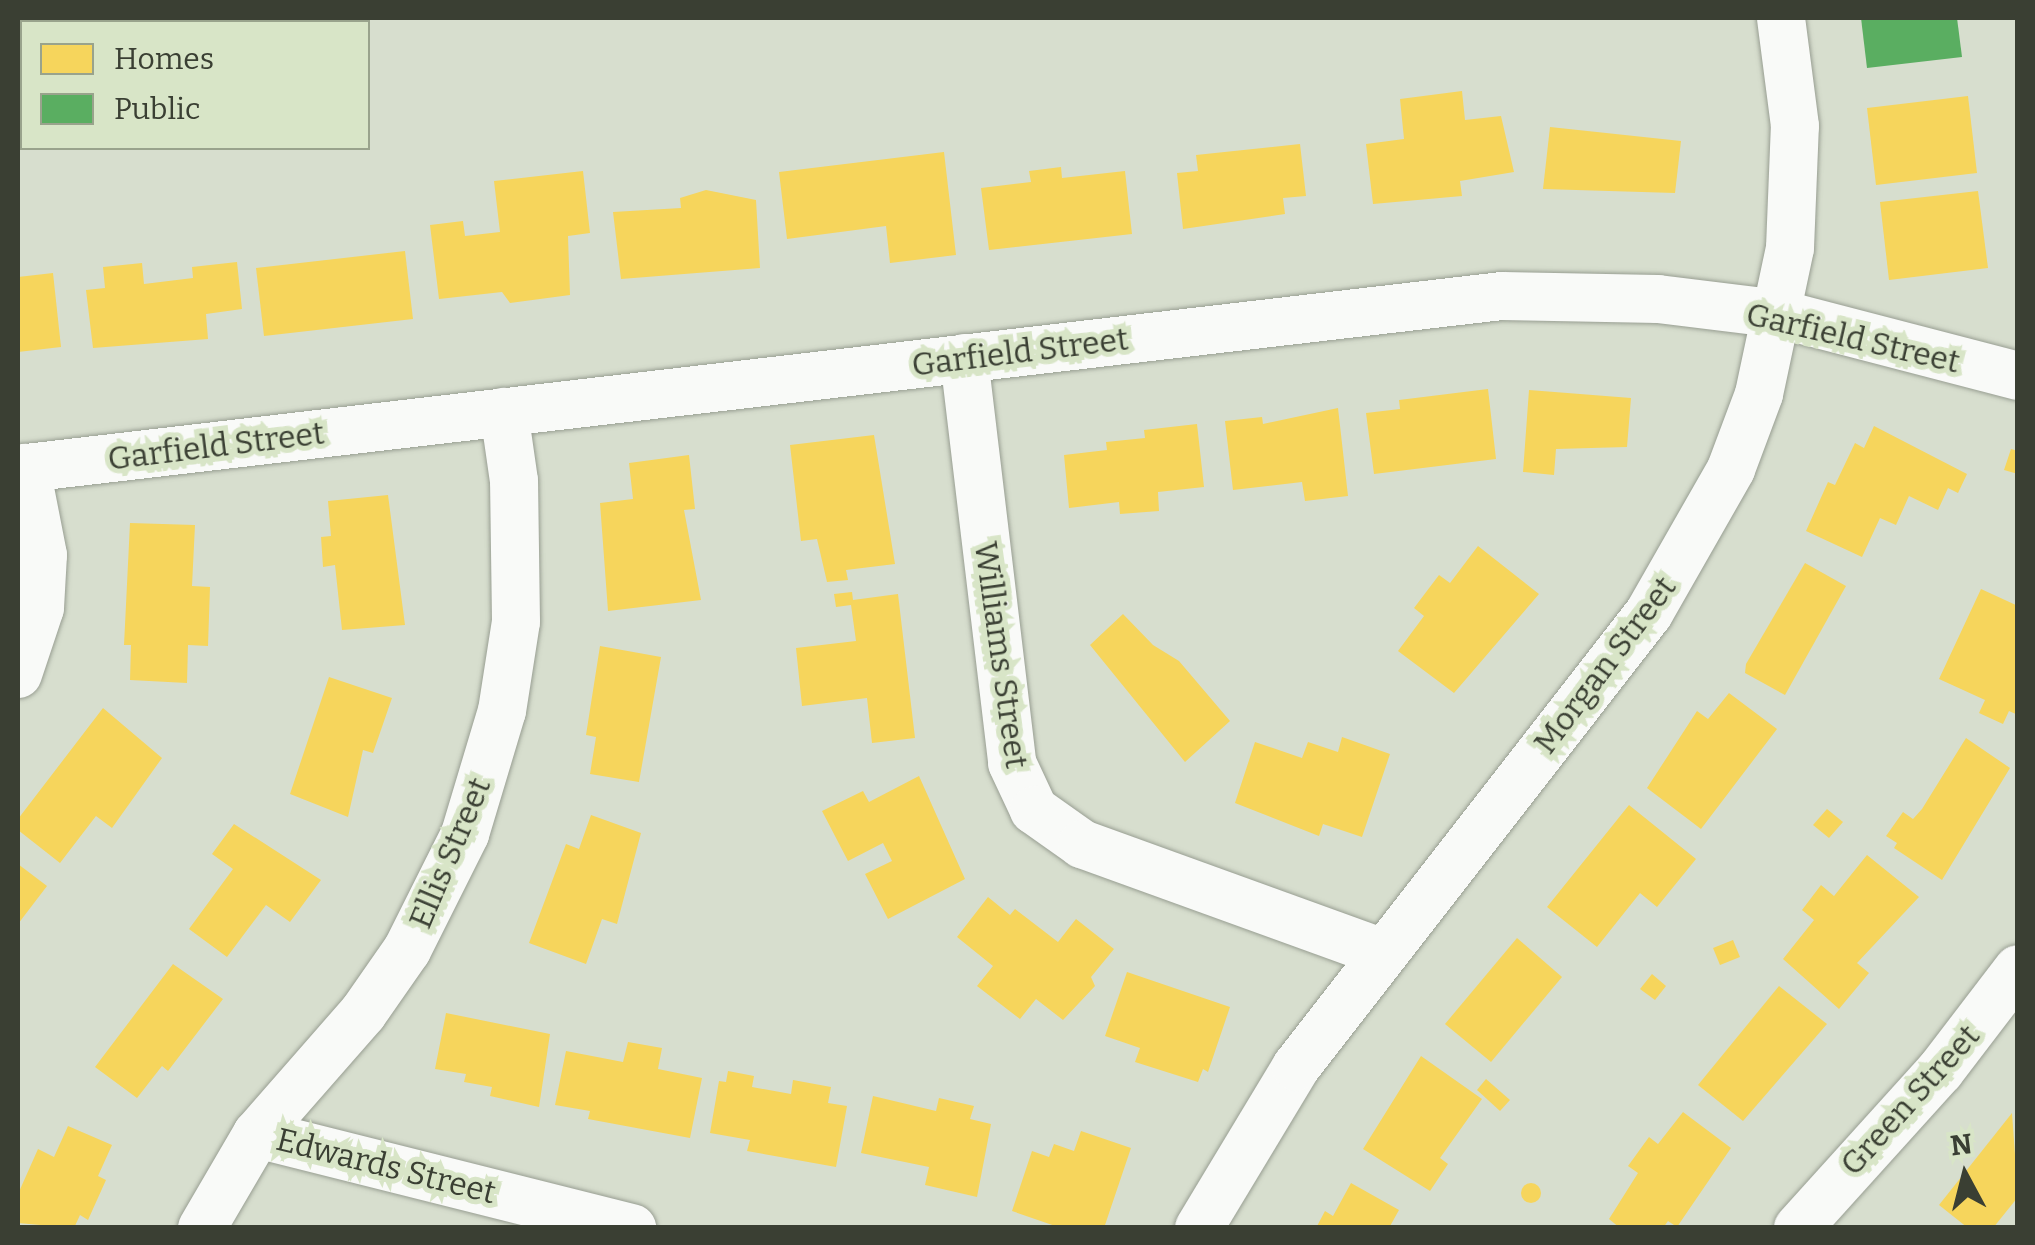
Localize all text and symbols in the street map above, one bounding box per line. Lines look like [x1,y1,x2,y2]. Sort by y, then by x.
legend [20,20,370,150]
text: Homes [114,41,214,77]
text: Public [114,91,200,127]
street label: Garfield Street [1743,295,1963,381]
street label: Garfield Street [910,320,1130,384]
street label: Garfield Street [106,414,326,478]
street label: Williams Street [966,539,1036,771]
street label: Morgan Street [1526,569,1684,761]
street label: Ellis Street [401,772,499,934]
street label: Green Street [1832,1017,1988,1183]
street label: Edwards Street [272,1120,500,1212]
north arrow [1915,1125,2015,1225]
text: N [1949,1127,1974,1162]

